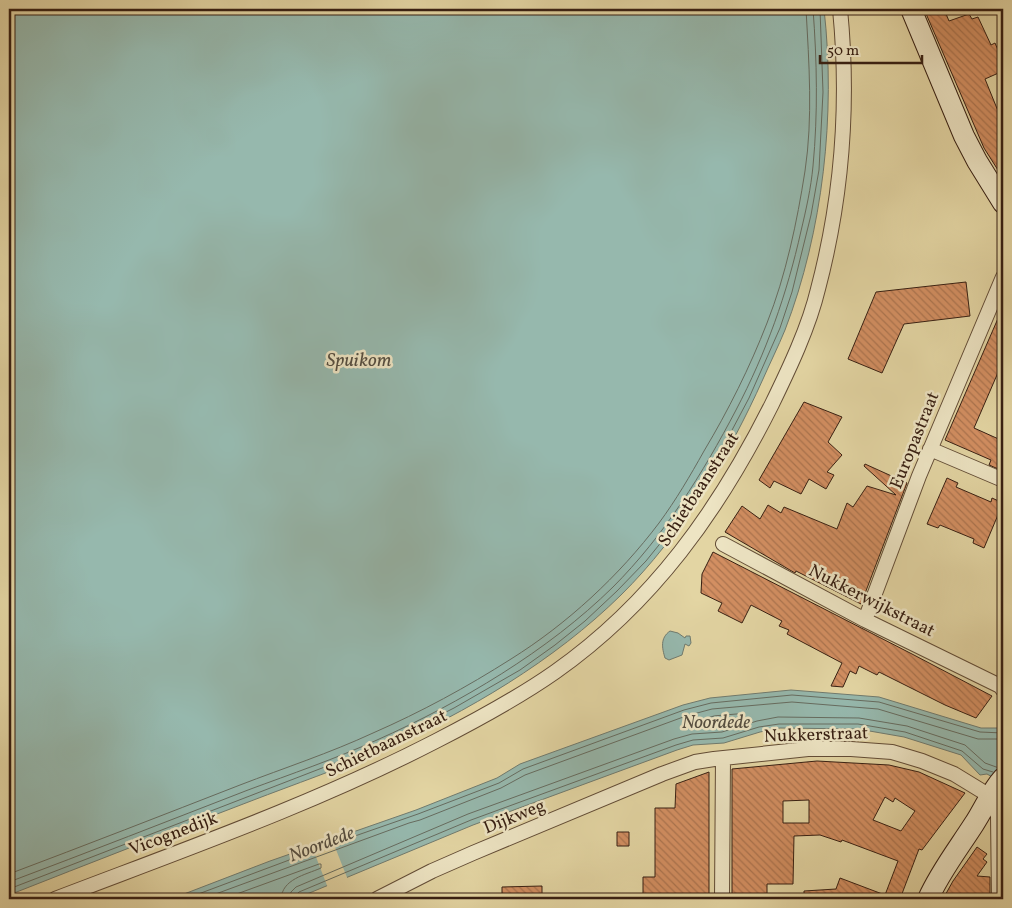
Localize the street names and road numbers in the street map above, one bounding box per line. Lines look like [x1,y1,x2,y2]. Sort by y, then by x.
street label: Europastraat [885,388,946,493]
street label: Schietbaanstraat [653,427,746,552]
street label: Nukkerwijkstraat [804,559,939,644]
street label: Schietbaanstraat [322,704,452,785]
street label: Nukkerstraat [763,721,869,750]
street label: Dijkweg [480,794,549,841]
street label: Vicognedijk [126,806,222,863]

